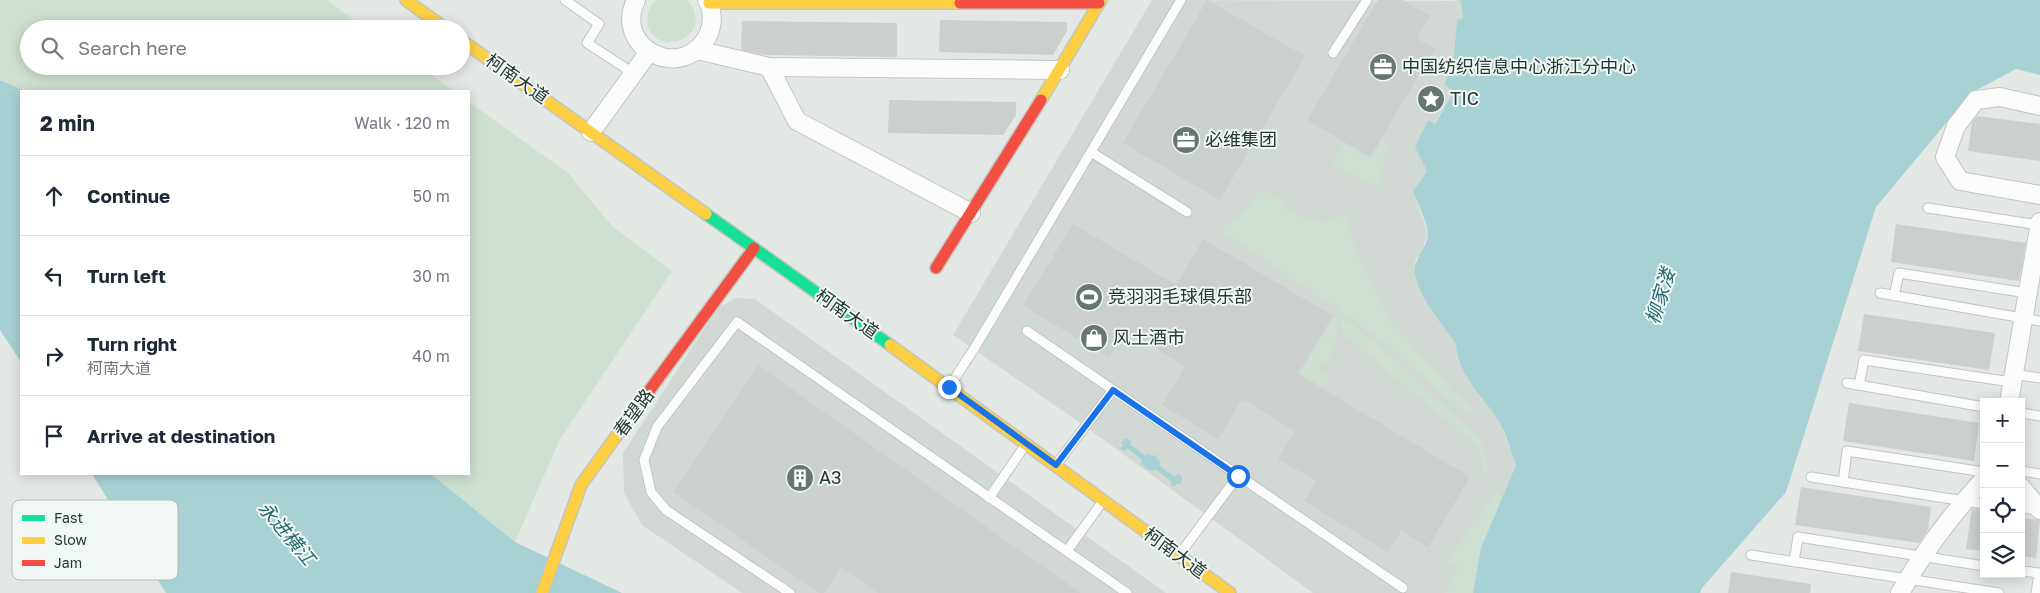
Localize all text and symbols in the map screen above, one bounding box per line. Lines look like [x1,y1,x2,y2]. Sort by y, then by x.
search box [20,20,470,75]
icon: search [38,34,66,62]
text: Search here [78,36,187,59]
street label: 柯南大道 [482,49,553,108]
office icon: 中国纺织信息中心浙江分中心 [1368,52,1398,82]
place label: 中国纺织信息中心浙江分中心 [1402,55,1636,77]
place icon: TIC [1416,84,1446,114]
place label: TIC [1450,87,1479,109]
text: 2 min [40,110,95,136]
text: Walk · 120 m [354,113,450,133]
office icon: 必维集团 [1171,125,1201,155]
place label: 必维集团 [1205,128,1277,150]
icon: ahead [40,182,68,210]
text: Continue [87,184,170,207]
text: 50 m [413,186,450,206]
icon: left [40,262,68,290]
water label: 柳家溇 [1640,263,1679,326]
text: Turn left [87,264,166,287]
text: 30 m [413,266,450,286]
sports icon: 竞羽羽毛球俱乐部 [1074,282,1104,312]
street label: 柯南大道 [812,284,883,343]
place label: 竞羽羽毛球俱乐部 [1108,285,1252,307]
shop icon: 风土酒市 [1079,323,1109,353]
place label: 风土酒市 [1113,326,1185,348]
text: Turn right [87,332,177,355]
icon: right [40,342,68,370]
text: 40 m [412,346,450,366]
text: 柯南大道 [87,358,151,378]
route end [938,376,961,399]
street label: 春望路 [608,384,658,441]
map controls [1980,398,2025,578]
button: + [1980,398,2025,443]
icon: arrive [40,422,68,450]
text: Arrive at destination [87,424,275,447]
button: − [1980,443,2025,488]
building icon: A3 [785,463,815,493]
route start [1227,465,1250,488]
place label: A3 [819,466,842,488]
button: locate [1980,488,2025,533]
water label: 永进横江 [254,496,322,571]
legend [12,500,178,580]
text: Fast [54,509,83,526]
street label: 柯南大道 [1140,522,1211,582]
text: Slow [54,531,87,548]
button: layers [1980,533,2025,578]
text: Jam [54,554,82,571]

